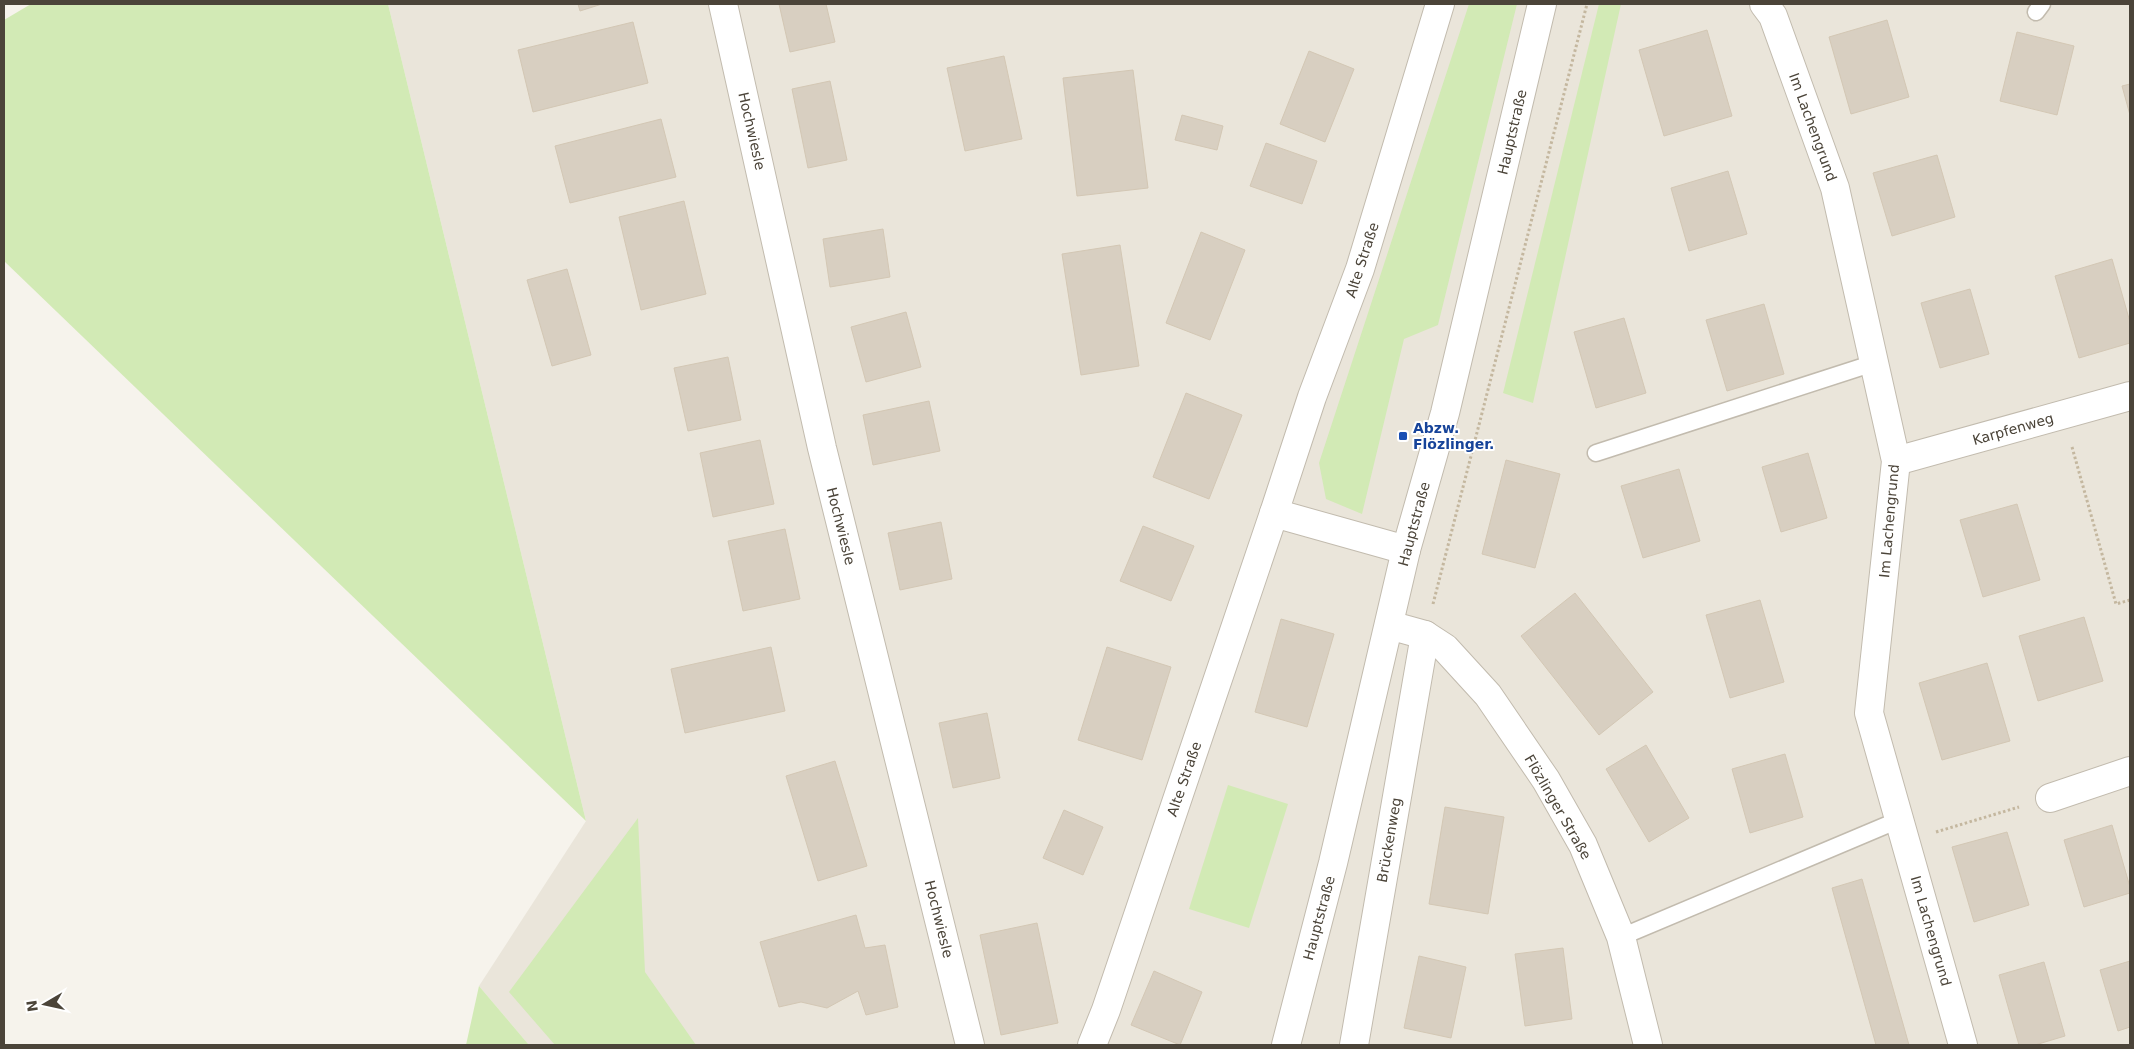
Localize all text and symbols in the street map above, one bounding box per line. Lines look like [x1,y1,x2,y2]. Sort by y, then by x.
street label: Im Lachengrund [1786,71,1840,183]
street label: Hauptstraße [1494,88,1530,176]
street label: Hochwiesle [735,91,769,171]
street label: Alte Straße [1342,220,1382,300]
street label: Karpfenweg [1971,410,2055,448]
place label: Abzw. Flözlinger. [1413,420,1494,452]
marker: Abzw. Flözlinger. [1397,430,1409,442]
street label: Im Lachengrund [1876,464,1902,578]
street label: Hauptstraße [1395,480,1433,568]
street label: Hochwiesle [824,486,858,566]
street label: Alte Straße [1164,739,1204,819]
street label: Flözlinger Straße [1521,752,1595,862]
street label: Brückenweg [1374,796,1404,884]
street label: Hauptstraße [1300,874,1338,962]
street label: Im Lachengrund [1908,874,1954,988]
street label: Hochwiesle [922,879,956,959]
north arrow [20,979,70,1029]
text: N [23,999,41,1013]

